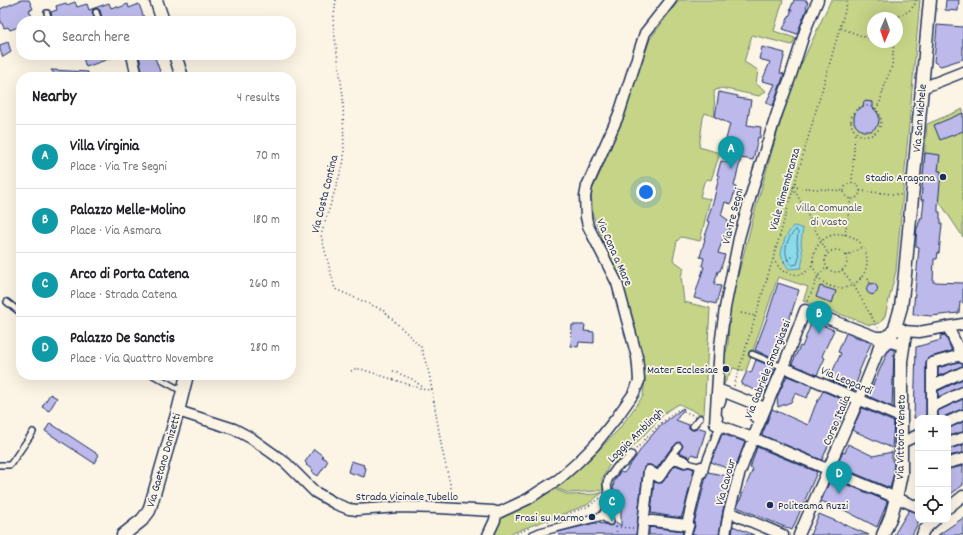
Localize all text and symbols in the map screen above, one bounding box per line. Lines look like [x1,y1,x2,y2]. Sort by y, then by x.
north arrow [867,12,903,48]
search box [16,16,296,60]
icon: search [30,27,52,49]
text: Search here [62,27,130,49]
street label: Via San Michele [909,83,932,153]
text: Nearby [32,86,76,110]
text: 4 results [237,89,280,108]
text: Villa Virginia [70,136,139,158]
pin: A [718,136,744,169]
street label: Viale Rimembranza [766,146,805,233]
text: A [41,147,49,166]
text: 70 m [256,147,280,166]
street label: Via Costa Contina [308,153,343,235]
text: Place · Via Tre Segni [70,158,167,177]
place label: Stadio Aragona [865,170,935,187]
marker: Stadio Aragona [938,172,948,182]
your location [636,182,656,202]
street label: Via Tre Segni [718,187,749,246]
text: Palazzo Melle-Molino [70,200,186,222]
park label: Villa Comunale di Vasto [796,200,862,231]
text: B [42,211,48,230]
text: 180 m [253,211,280,230]
street label: Via Cona a Mare [591,216,636,289]
text: Place · Via Asmara [70,222,161,241]
text: Arco di Porta Catena [70,264,189,286]
text: C [42,275,48,294]
text: 260 m [249,275,280,294]
text: Place · Strada Catena [70,286,177,305]
pin: B [806,301,832,334]
street label: Via Gabriele Smargiassi [741,318,796,421]
text: Palazzo De Sanctis [70,328,175,350]
text: D [42,339,48,358]
text: 280 m [250,339,280,358]
text: Place · Via Quattro Novembre [70,350,214,369]
place label: Mater Ecclesiae [647,362,718,379]
street label: Via Leopardi [818,363,875,400]
marker: Mater Ecclesiae [721,364,731,374]
street label: Corso Italia [819,392,856,448]
street label: Via Vittorio Veneto [892,394,911,480]
street label: Loggia Amblingh [604,405,668,467]
street label: Via Gaetano Donizetti [143,411,186,509]
map controls [915,415,951,523]
button: + [915,415,951,451]
button: − [915,451,951,487]
street label: Via Cavour [712,457,741,508]
pin: D [826,461,852,494]
button: locate [915,487,951,523]
street label: Strada Vicinale Tubello [356,489,458,506]
pin: C [599,489,625,522]
place label: Politeama Ruzzi [778,498,848,515]
marker: Politeama Ruzzi [765,500,775,510]
place label: Frasi su Marmo [515,510,584,527]
marker: Frasi su Marmo [587,512,597,522]

